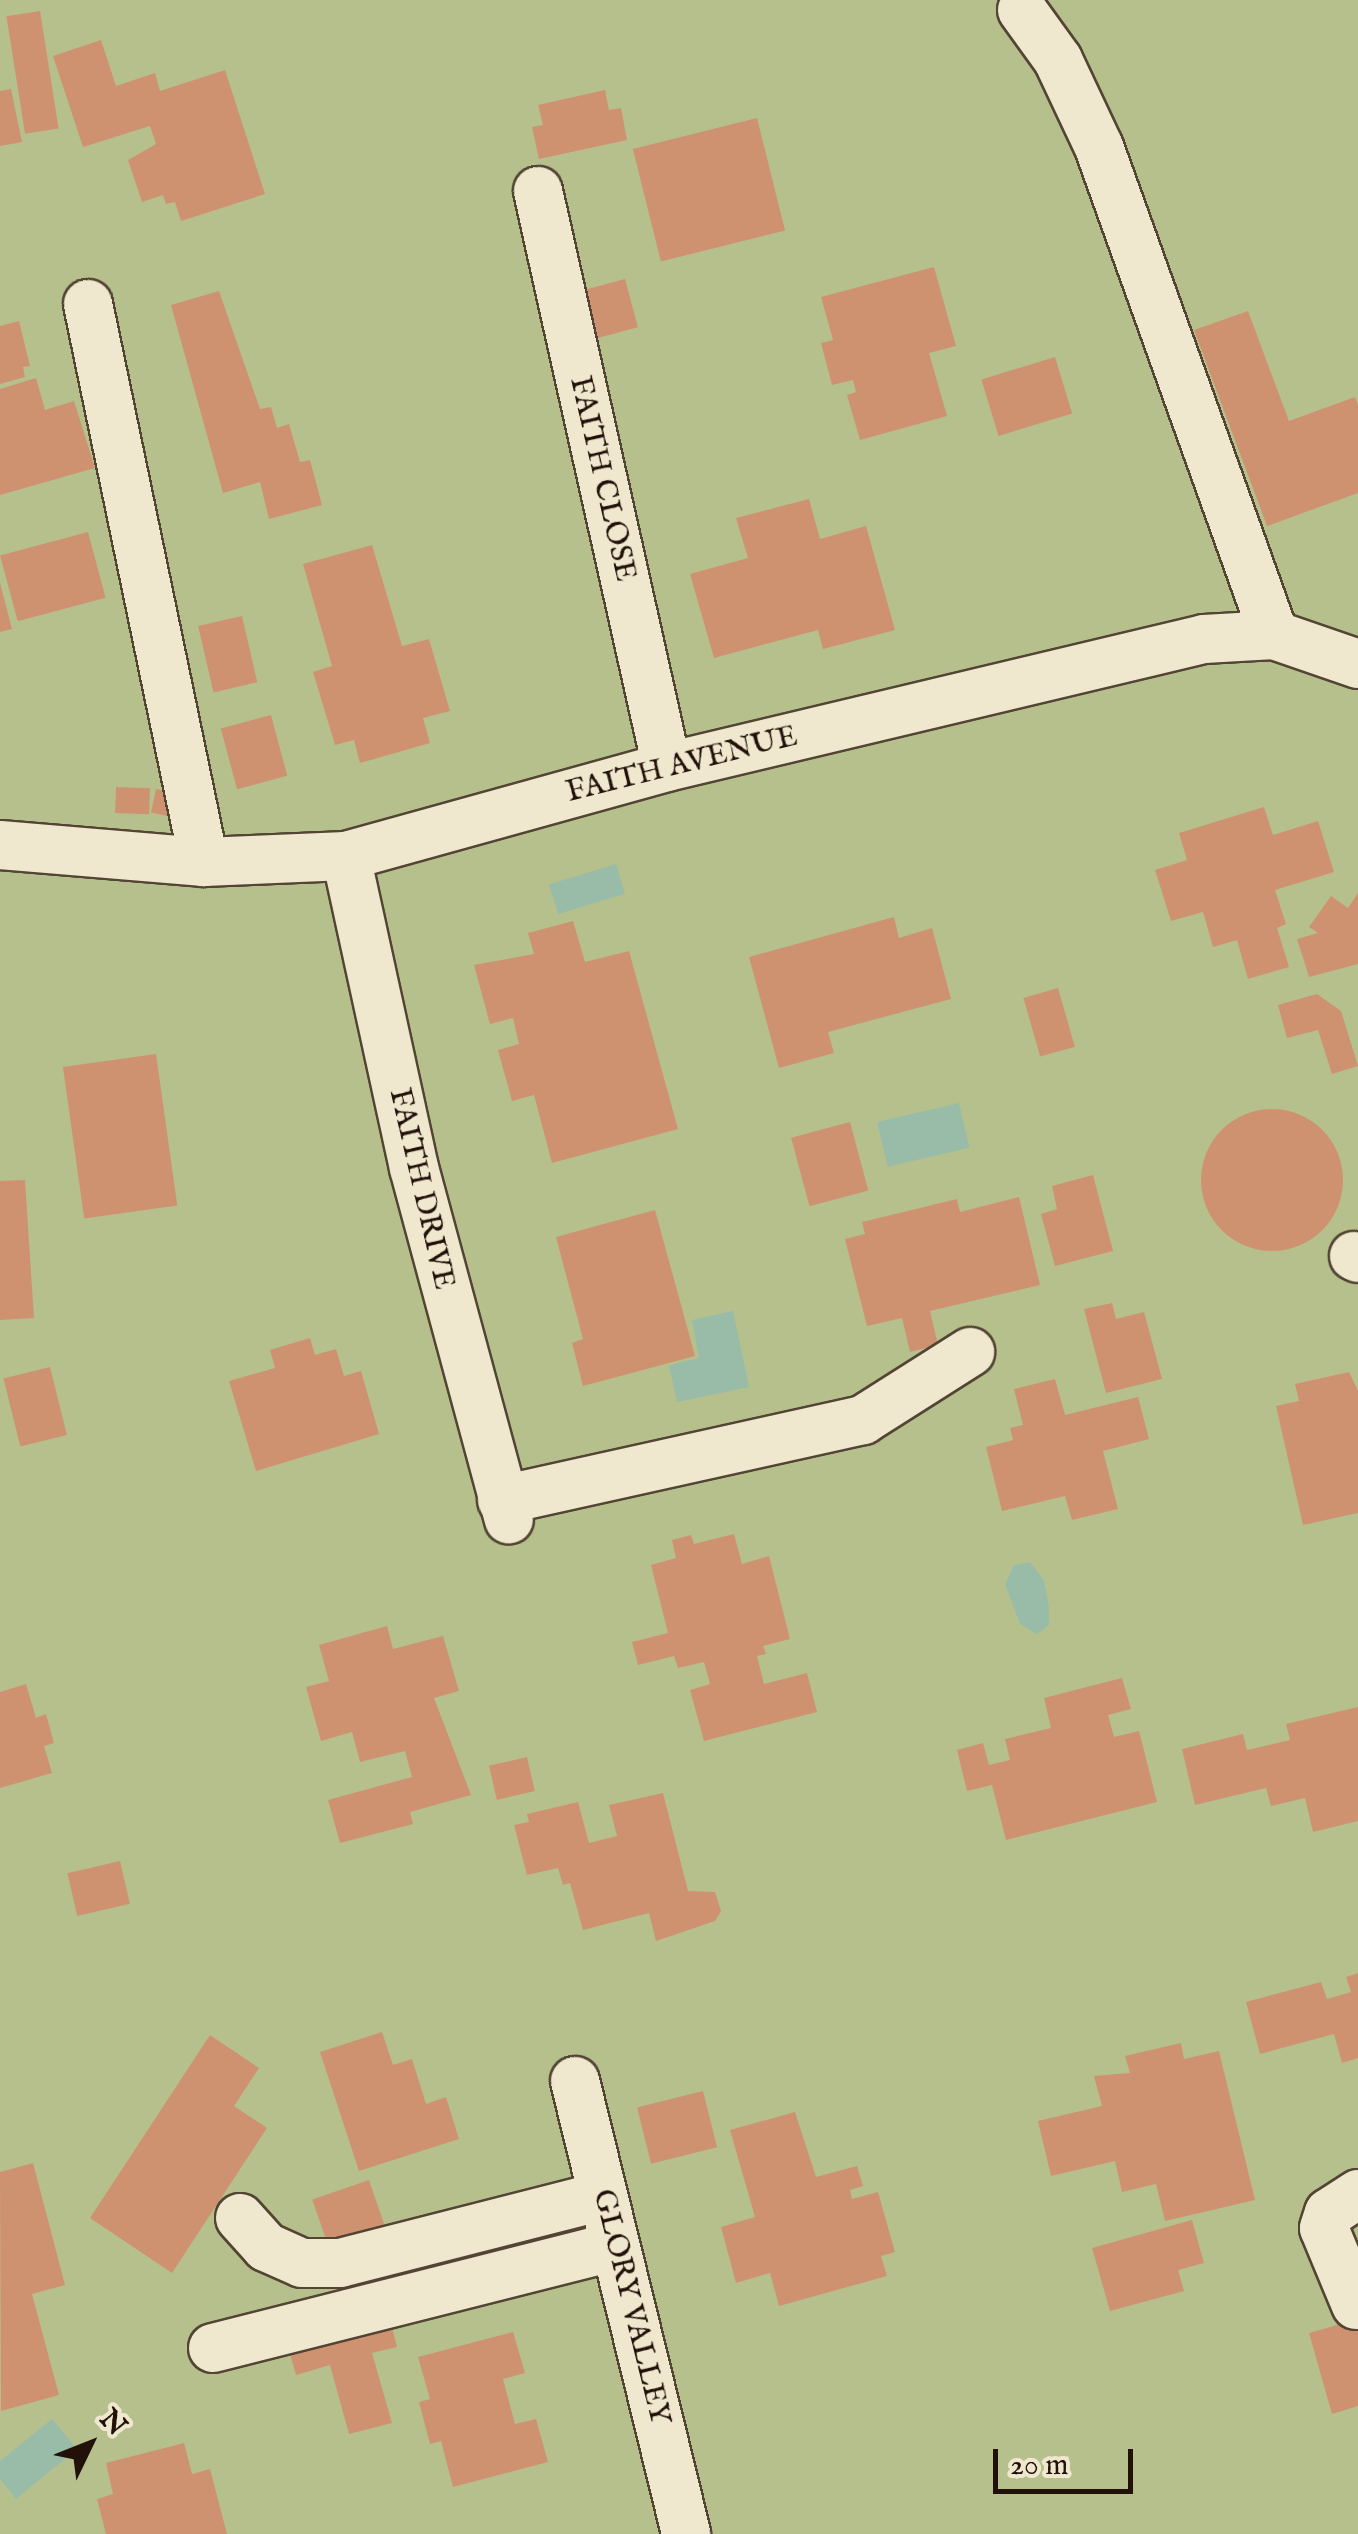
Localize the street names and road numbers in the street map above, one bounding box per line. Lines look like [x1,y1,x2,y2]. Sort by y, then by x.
street label: FAITH CLOSE [561,373,643,585]
street label: FAITH AVENUE [563,719,801,811]
street label: FAITH DRIVE [380,1085,462,1293]
street label: GLORY VALLEY [584,2186,678,2428]

